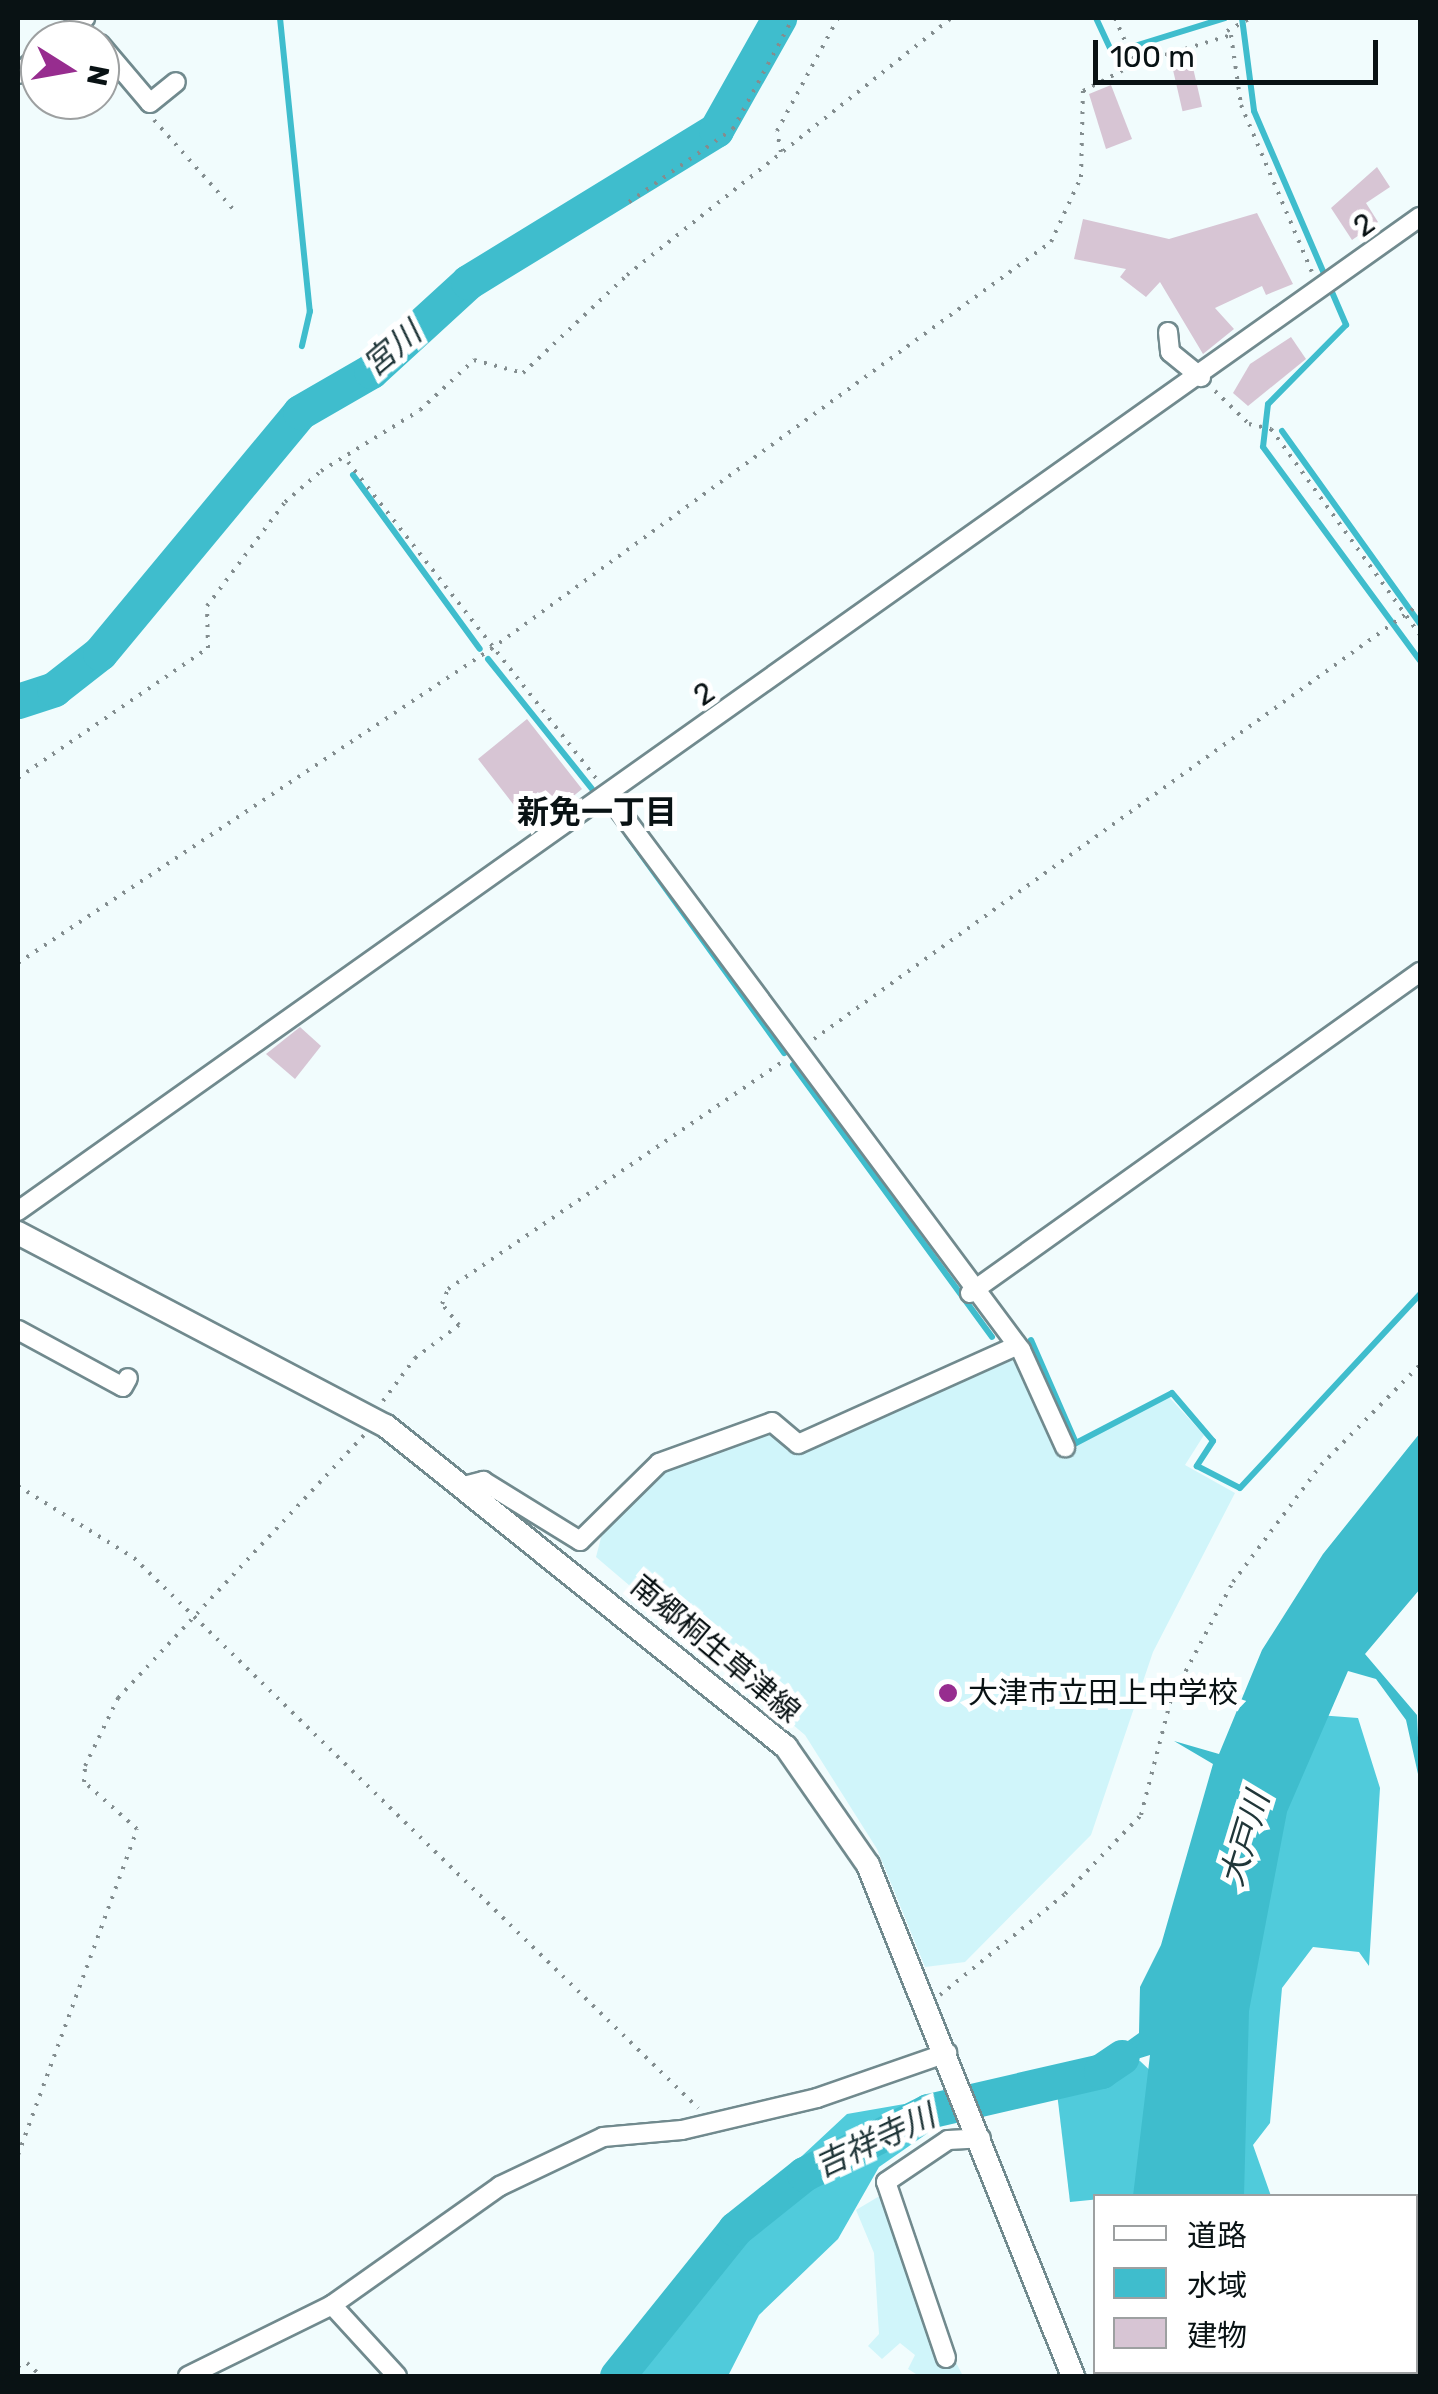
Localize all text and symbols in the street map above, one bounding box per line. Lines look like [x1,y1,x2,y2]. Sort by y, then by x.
north arrow [20,20,120,120]
scale bar [1098,20,1383,82]
text: 100 m [1110,39,1195,75]
text: N [80,62,116,88]
street label: 2 [1346,205,1382,245]
water label: 宮川 [355,314,429,384]
street label: 2 [686,674,722,714]
district label: 新免一丁目 [517,793,677,831]
street label: 南郷桐生草津線 [623,1568,807,1730]
place label: 大津市立田上中学校 [968,1675,1238,1711]
marker: 大津市立田上中学校 [937,1682,959,1704]
water label: 大戸川 [1213,1787,1277,1891]
water label: 吉祥寺川 [809,2097,941,2185]
legend [1093,2194,1418,2374]
text: 道路 [1187,2218,1247,2254]
text: 水域 [1187,2268,1247,2304]
text: 建物 [1187,2318,1247,2354]

